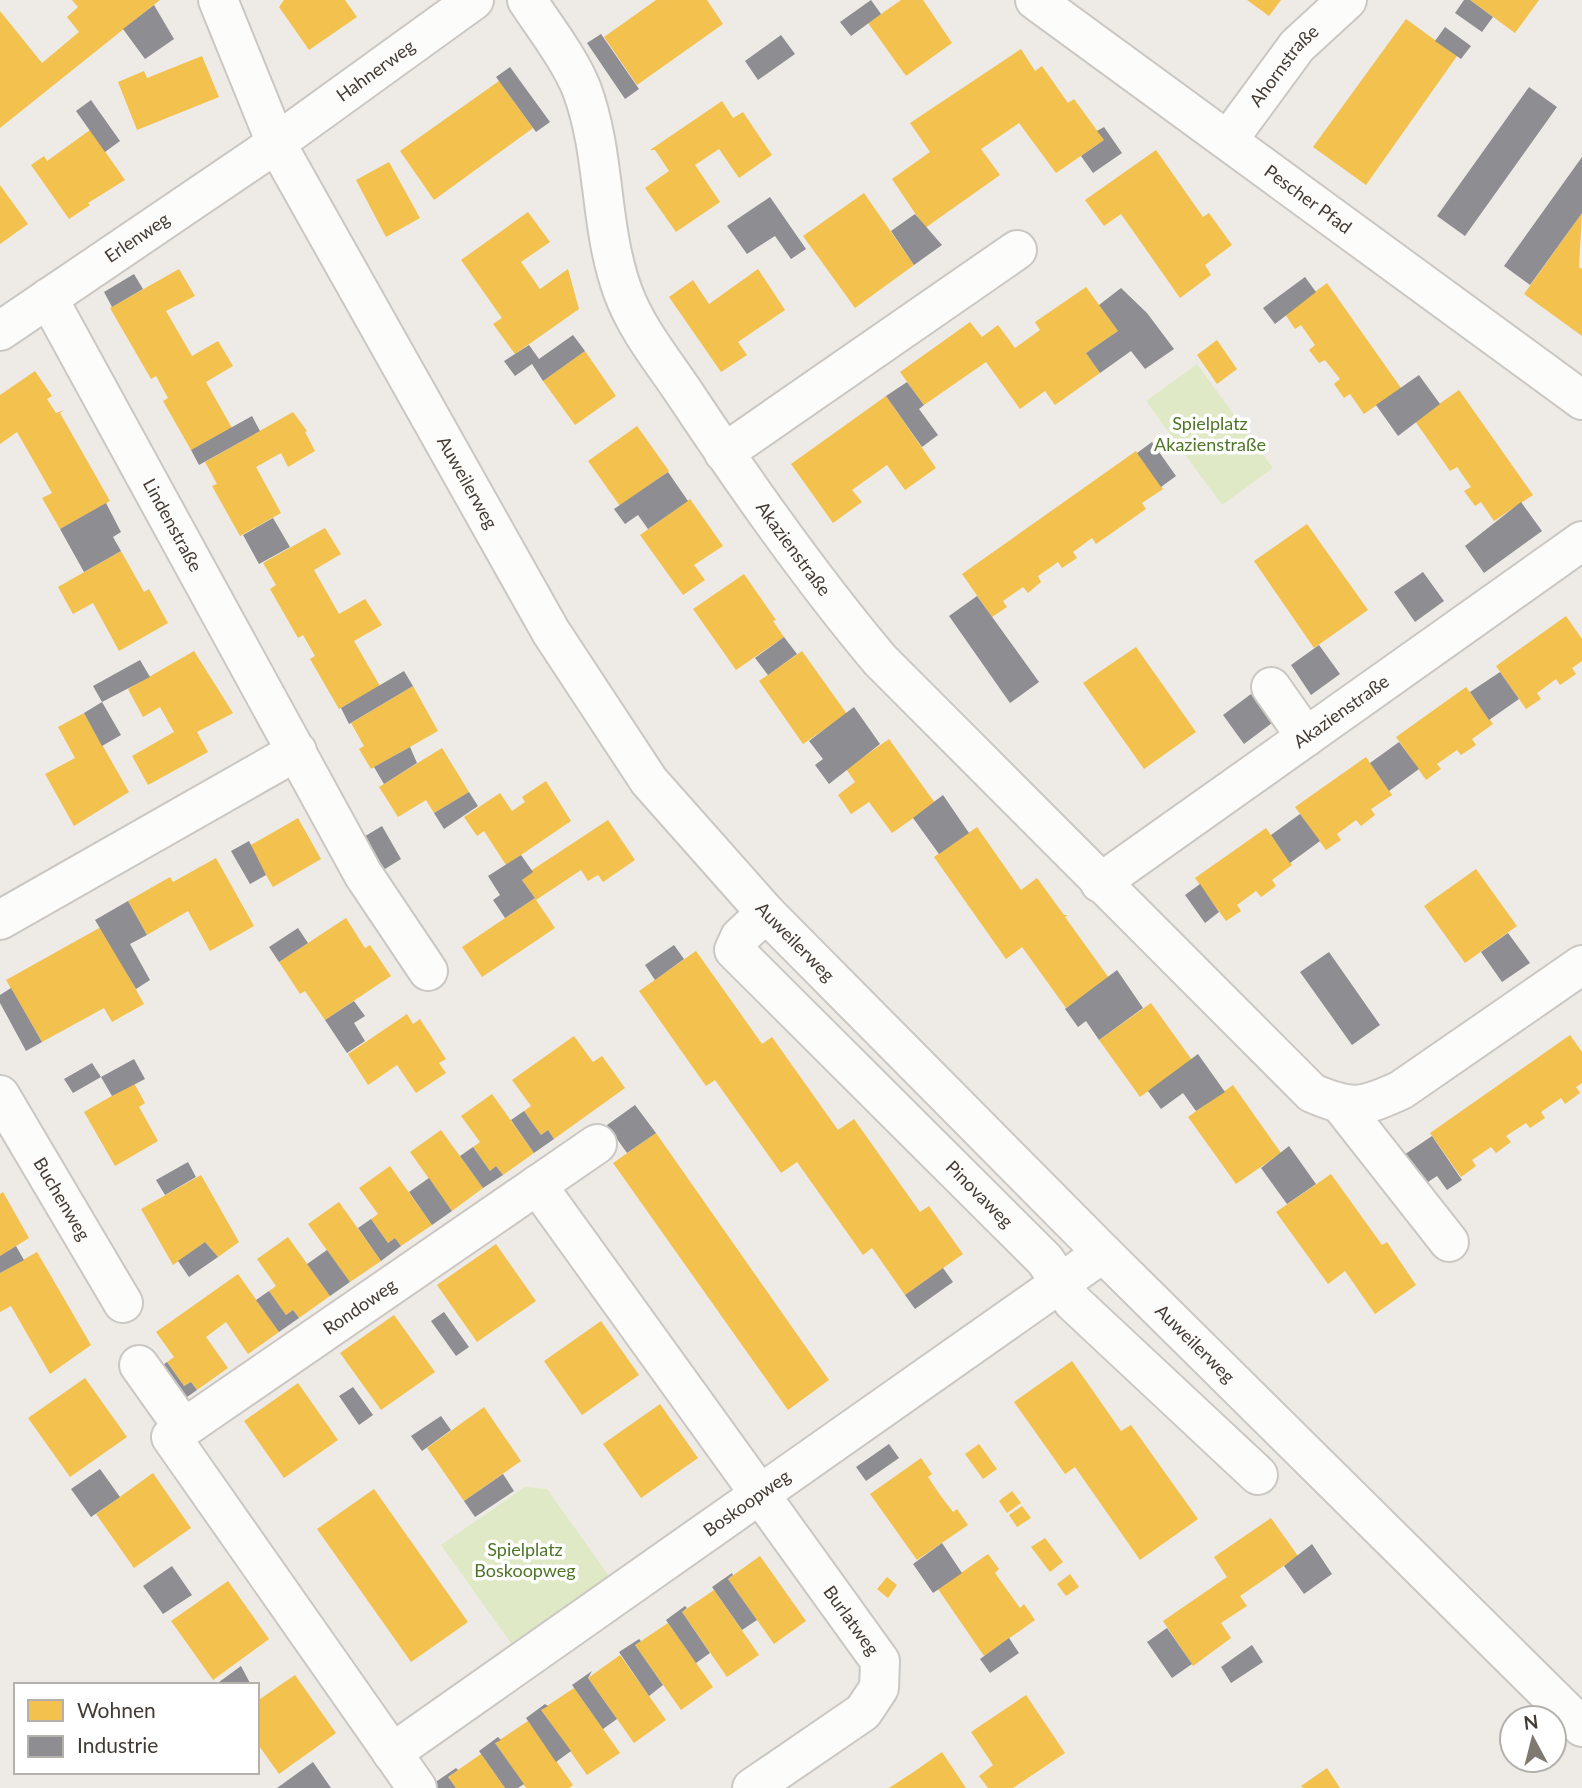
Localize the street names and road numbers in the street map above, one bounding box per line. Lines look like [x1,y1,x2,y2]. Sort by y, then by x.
street label: Ahornstraße [1244,20,1323,111]
street label: Hahnerweg [332,34,419,106]
street label: Pescher Pfad [1260,160,1356,238]
street label: Erlenweg [100,207,173,267]
street label: Auweilerweg [433,432,503,532]
street label: Lindenstraße [139,474,207,575]
street label: Akazienstraße [752,497,836,600]
street label: Akazienstraße [1289,670,1393,752]
street label: Auweilerweg [751,897,840,986]
street label: Buchenweg [29,1153,95,1244]
street label: Pinovaweg [942,1156,1018,1232]
street label: Rondoweg [319,1273,400,1339]
street label: Auweilerweg [1151,1299,1240,1387]
street label: Boskoopweg [699,1464,794,1541]
street label: Burlatweg [819,1581,884,1659]

